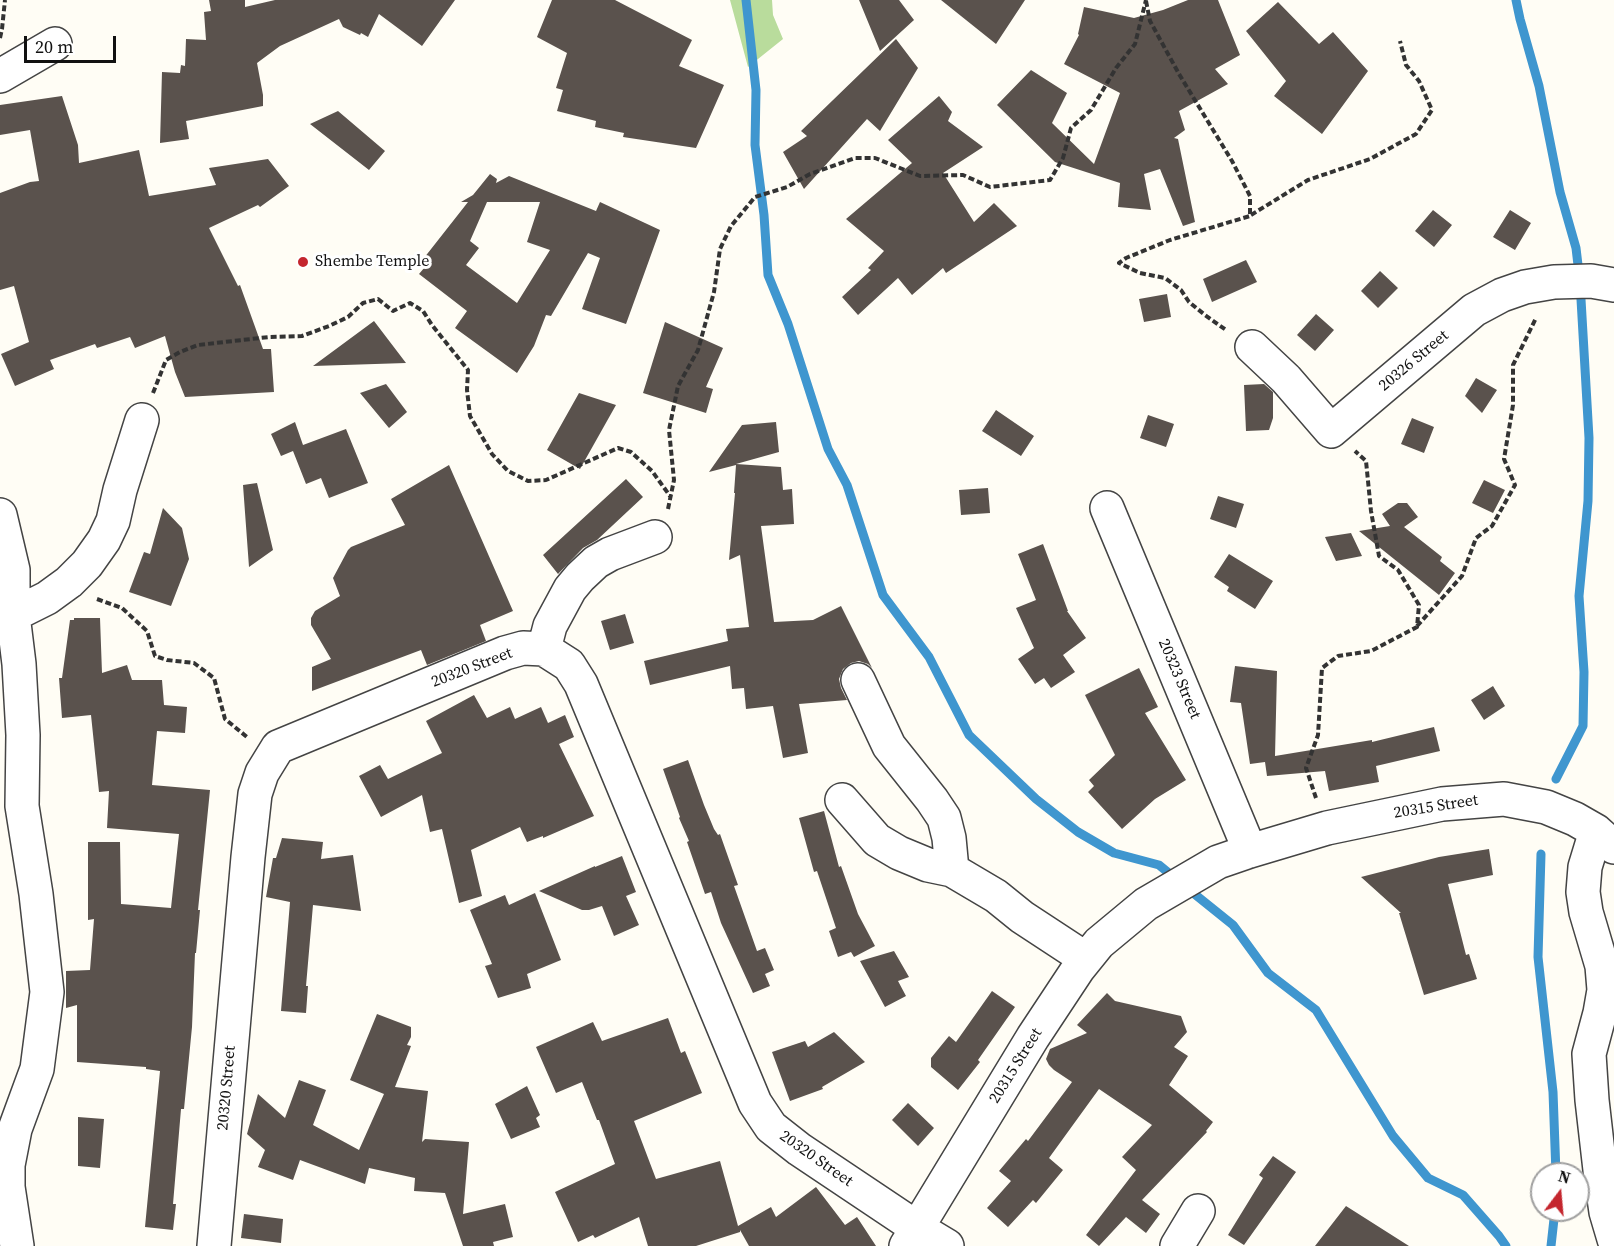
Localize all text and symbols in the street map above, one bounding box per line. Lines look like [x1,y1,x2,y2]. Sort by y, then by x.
scale bar [27,24,118,62]
text: 20 m [35,34,73,59]
place label: Shembe Temple [315,252,429,272]
marker: Shembe Temple [296,255,310,269]
street label: 20326 Street [1375,326,1453,396]
street label: 20323 Street [1154,636,1204,722]
street label: 20320 Street [429,644,515,692]
street label: 20315 Street [1392,791,1480,823]
street label: 20315 Street [985,1025,1047,1107]
street label: 20320 Street [214,1045,240,1131]
street label: 20320 Street [776,1127,856,1191]
north arrow [1530,1162,1590,1222]
text: N [1556,1164,1573,1189]

